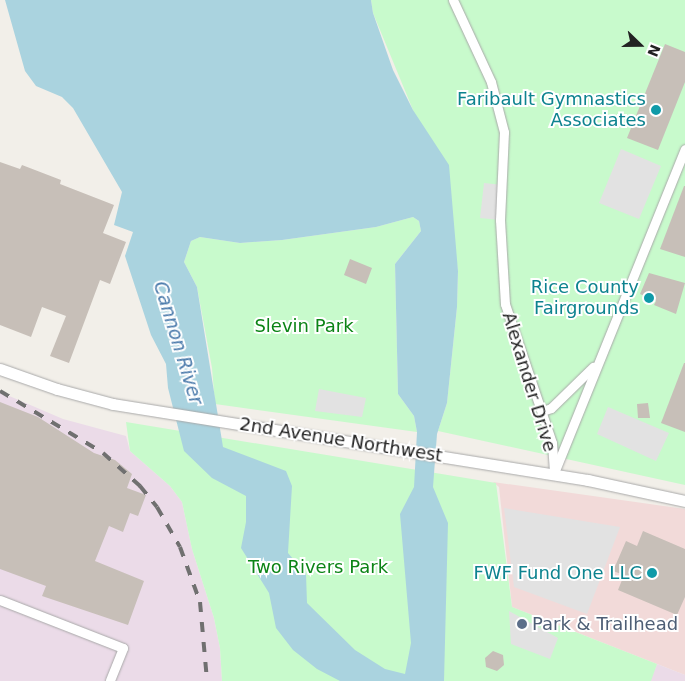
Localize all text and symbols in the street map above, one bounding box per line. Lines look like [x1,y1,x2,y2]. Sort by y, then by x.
north arrow [615,20,665,70]
text: N [644,42,664,59]
place label: Faribault Gymnastics Associates [457,89,646,132]
marker: Faribault Gymnastics Associates [650,104,662,116]
place label: Rice County Fairgrounds [531,277,639,320]
water label: Cannon River [148,278,208,408]
marker: Rice County Fairgrounds [643,292,655,304]
street label: Alexander Drive [498,310,560,454]
park label: Slevin Park [254,315,354,337]
street label: 2nd Avenue Northwest [238,413,444,467]
park label: Two Rivers Park [248,556,388,578]
place label: FWF Fund One LLC [473,562,642,584]
marker: FWF Fund One LLC [646,567,658,579]
place label: Park & Trailhead [532,613,678,635]
marker: Park & Trailhead [516,618,528,630]

